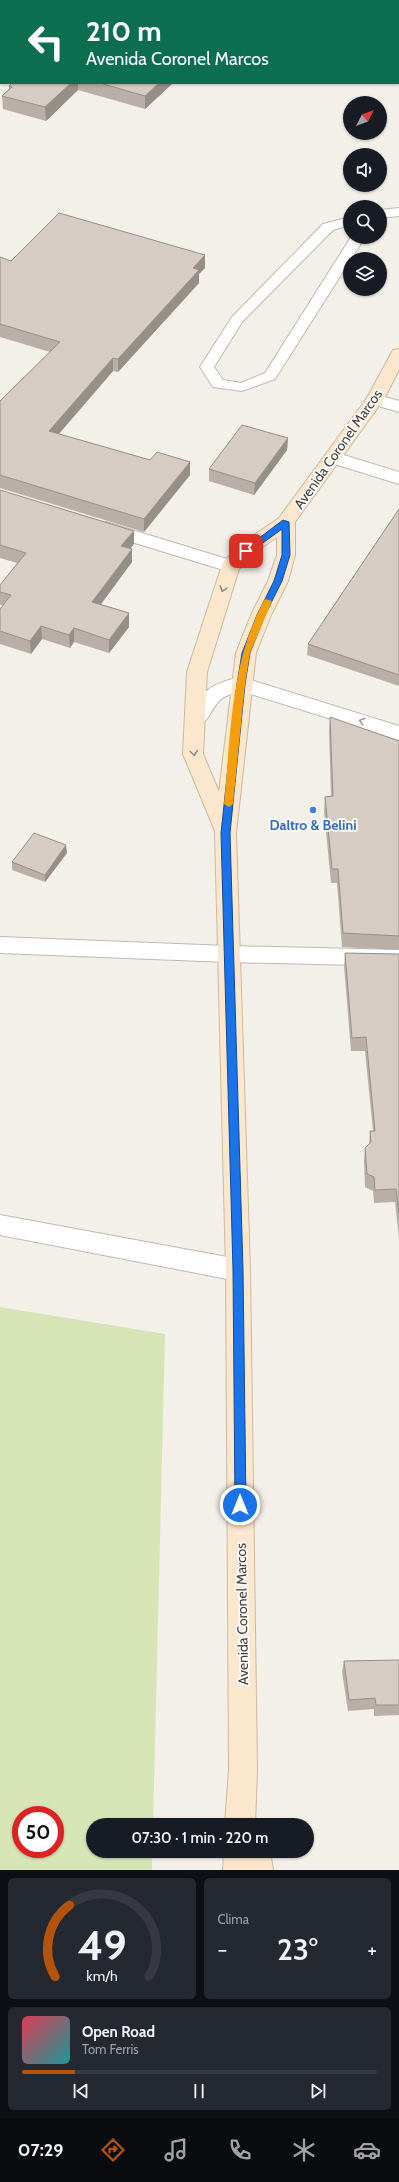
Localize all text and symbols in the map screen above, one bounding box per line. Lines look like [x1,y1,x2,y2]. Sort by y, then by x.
text: 210 m [86,14,162,48]
icon: left [20,16,72,68]
text: Avenida Coronel Marcos [86,48,269,70]
north arrow [343,96,387,140]
map controls [343,96,387,296]
button: sound [343,148,387,192]
button: search [343,200,387,244]
button: layers [343,252,387,296]
street label: Avenida Coronel Marcos [290,386,386,512]
pin [229,534,263,568]
icon: arrive [235,540,257,562]
one-way arrow [219,586,228,593]
one-way arrow [358,717,365,726]
one-way arrow [189,750,198,756]
marker: Daltro & Belini [308,805,318,815]
place label: Daltro & Belini [269,816,357,834]
position arrow [219,1484,261,1526]
street label: Avenida Coronel Marcos [232,1543,252,1685]
speed limit sign: 50 [12,1806,64,1858]
text: 07:30 · 1 min · 220 m [132,1829,268,1847]
text: Clima [218,1911,249,1927]
text: 49 [77,1919,126,1969]
text: 23° [277,1931,318,1968]
text: − [218,1936,227,1963]
text: + [367,1936,377,1963]
text: km/h [86,1966,117,1984]
text: Open Road [82,2023,155,2041]
text: Tom Ferris [82,2041,139,2057]
icon: previous [70,2080,92,2102]
icon: pause [188,2080,210,2102]
icon: next [307,2080,329,2102]
icon: directions [99,2136,127,2164]
icon: music [162,2136,190,2164]
icon: phone [226,2136,254,2164]
icon: climate [290,2136,318,2164]
icon: car [353,2136,381,2164]
text: 07:29 [18,2139,63,2161]

